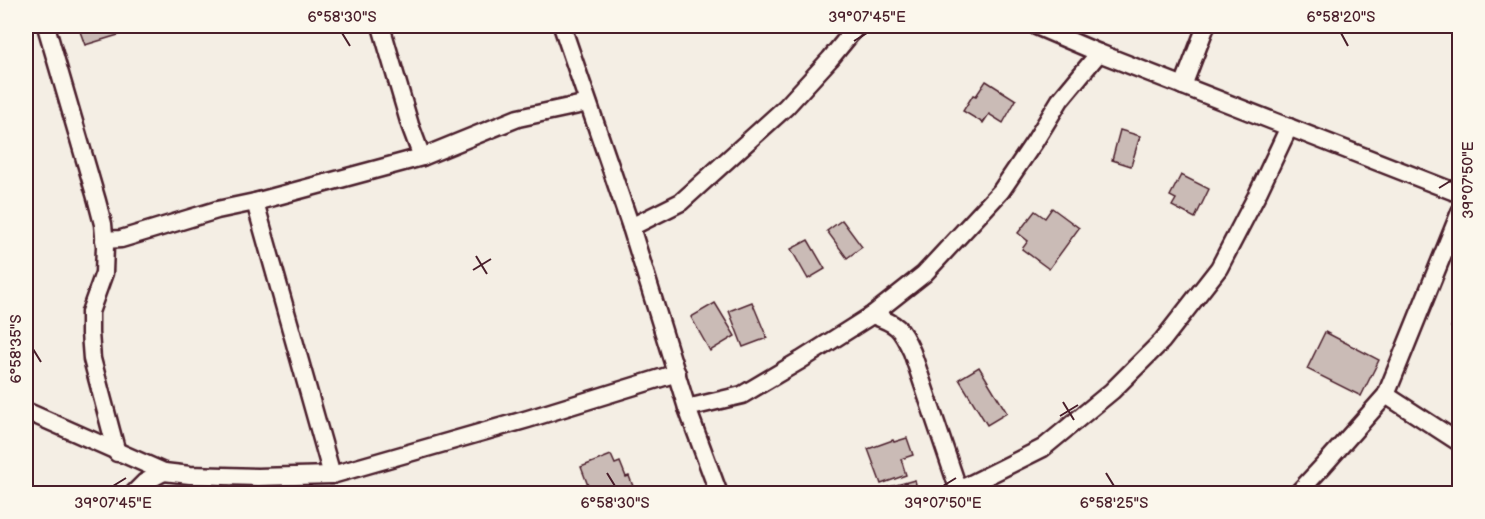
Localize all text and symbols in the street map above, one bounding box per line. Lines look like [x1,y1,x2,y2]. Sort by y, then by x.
text: 6°58'30"S [307,8,377,27]
text: 39°07'45"E [828,8,906,27]
text: 6°58'20"S [1307,8,1375,27]
text: 39°07'50"E [1459,141,1478,219]
text: 6°58'35"S [7,315,26,383]
text: 39°07'45"E [74,494,152,513]
text: 6°58'30"S [580,494,650,513]
text: 39°07'50"E [904,494,982,513]
text: 6°58'25"S [1080,494,1148,513]

